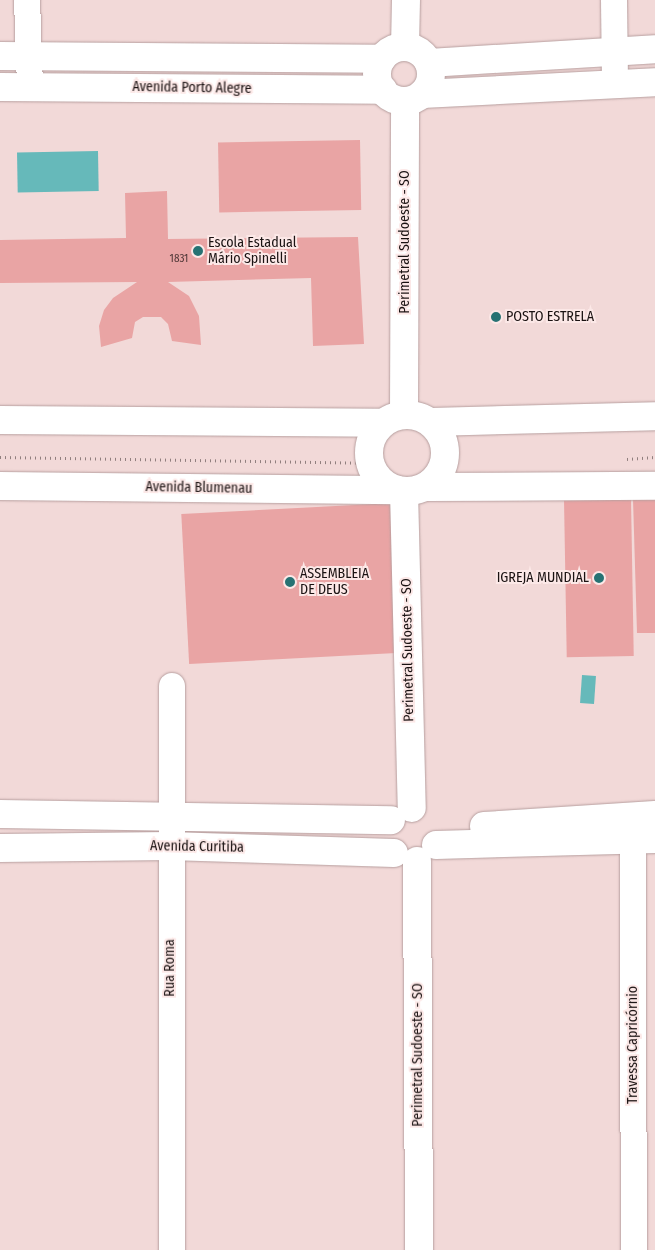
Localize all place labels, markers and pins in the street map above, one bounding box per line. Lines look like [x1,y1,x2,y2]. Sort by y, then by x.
place label: Escola Estadual Mário Spinelli [208,235,296,268]
marker: Escola Estadual Mário Spinelli [192,245,204,257]
place label: POSTO ESTRELA [506,309,594,325]
marker: POSTO ESTRELA [490,311,502,323]
place label: ASSEMBLEIA DE DEUS [300,566,369,598]
place label: IGREJA MUNDIAL [497,570,589,586]
marker: IGREJA MUNDIAL [593,572,605,584]
marker: ASSEMBLEIA DE DEUS [284,576,296,588]

